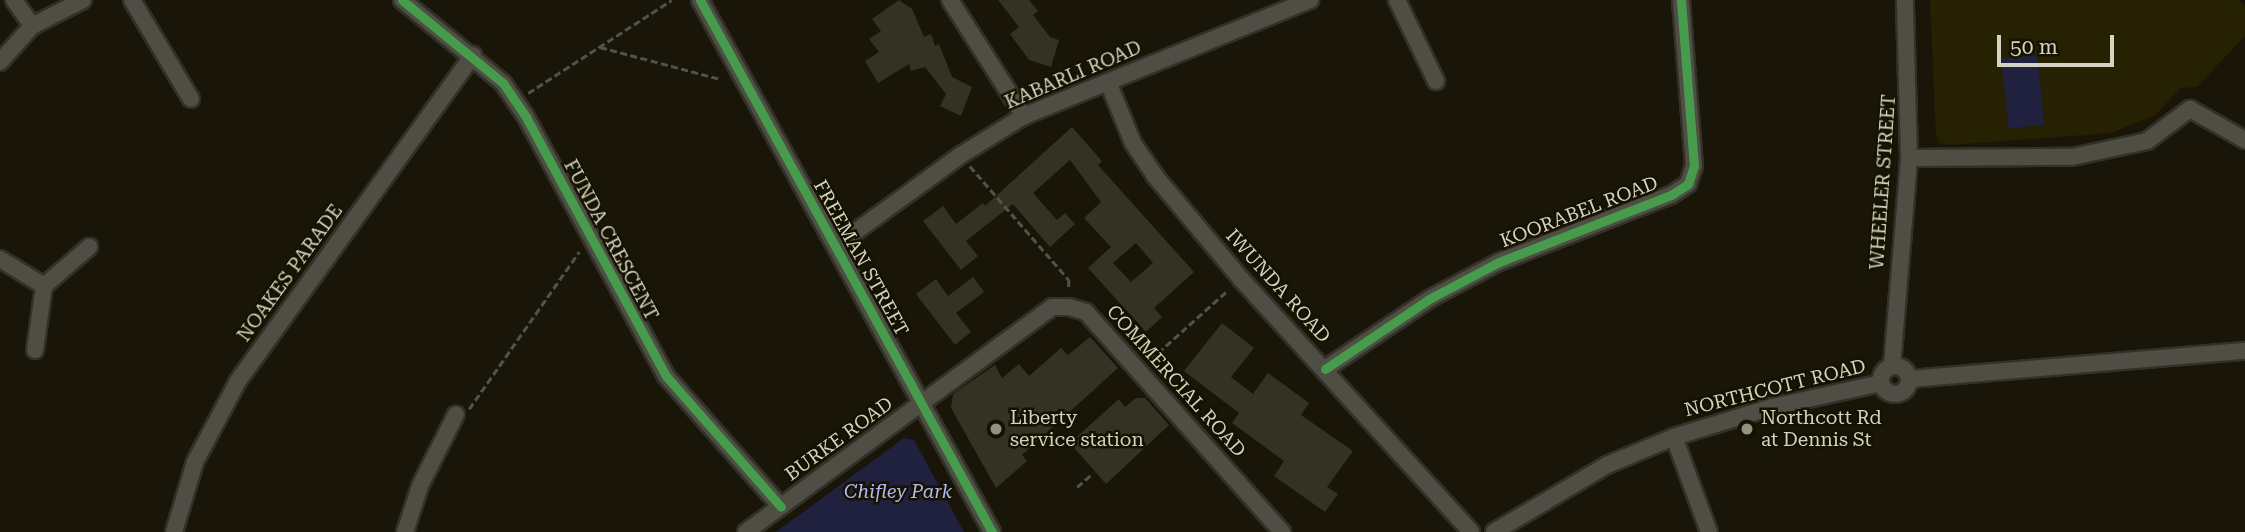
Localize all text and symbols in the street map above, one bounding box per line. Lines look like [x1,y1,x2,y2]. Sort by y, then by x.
scale bar [2000,21,2117,65]
text: 50 m [2010,35,2058,59]
street label: KABARLI ROAD [1001,36,1145,114]
street label: WHEELER STREET [1865,94,1901,270]
street label: FUNDA CRESCENT [559,156,663,324]
street label: KOORABEL ROAD [1497,171,1661,253]
street label: FREEMAN STREET [809,176,913,340]
street label: NOAKES PARADE [233,200,347,346]
street label: IWUNDA ROAD [1221,224,1335,348]
street label: COMMERCIAL ROAD [1102,300,1250,462]
street label: NORTHCOTT ROAD [1682,354,1868,422]
street label: BURKE ROAD [781,392,897,486]
place label: Liberty service station [1010,407,1144,451]
place label: Northcott Rd at Dennis St [1761,407,1882,451]
marker: Liberty service station [988,421,1004,437]
marker: Northcott Rd at Dennis St [1739,421,1755,437]
park label: Chifley Park [844,481,952,503]

